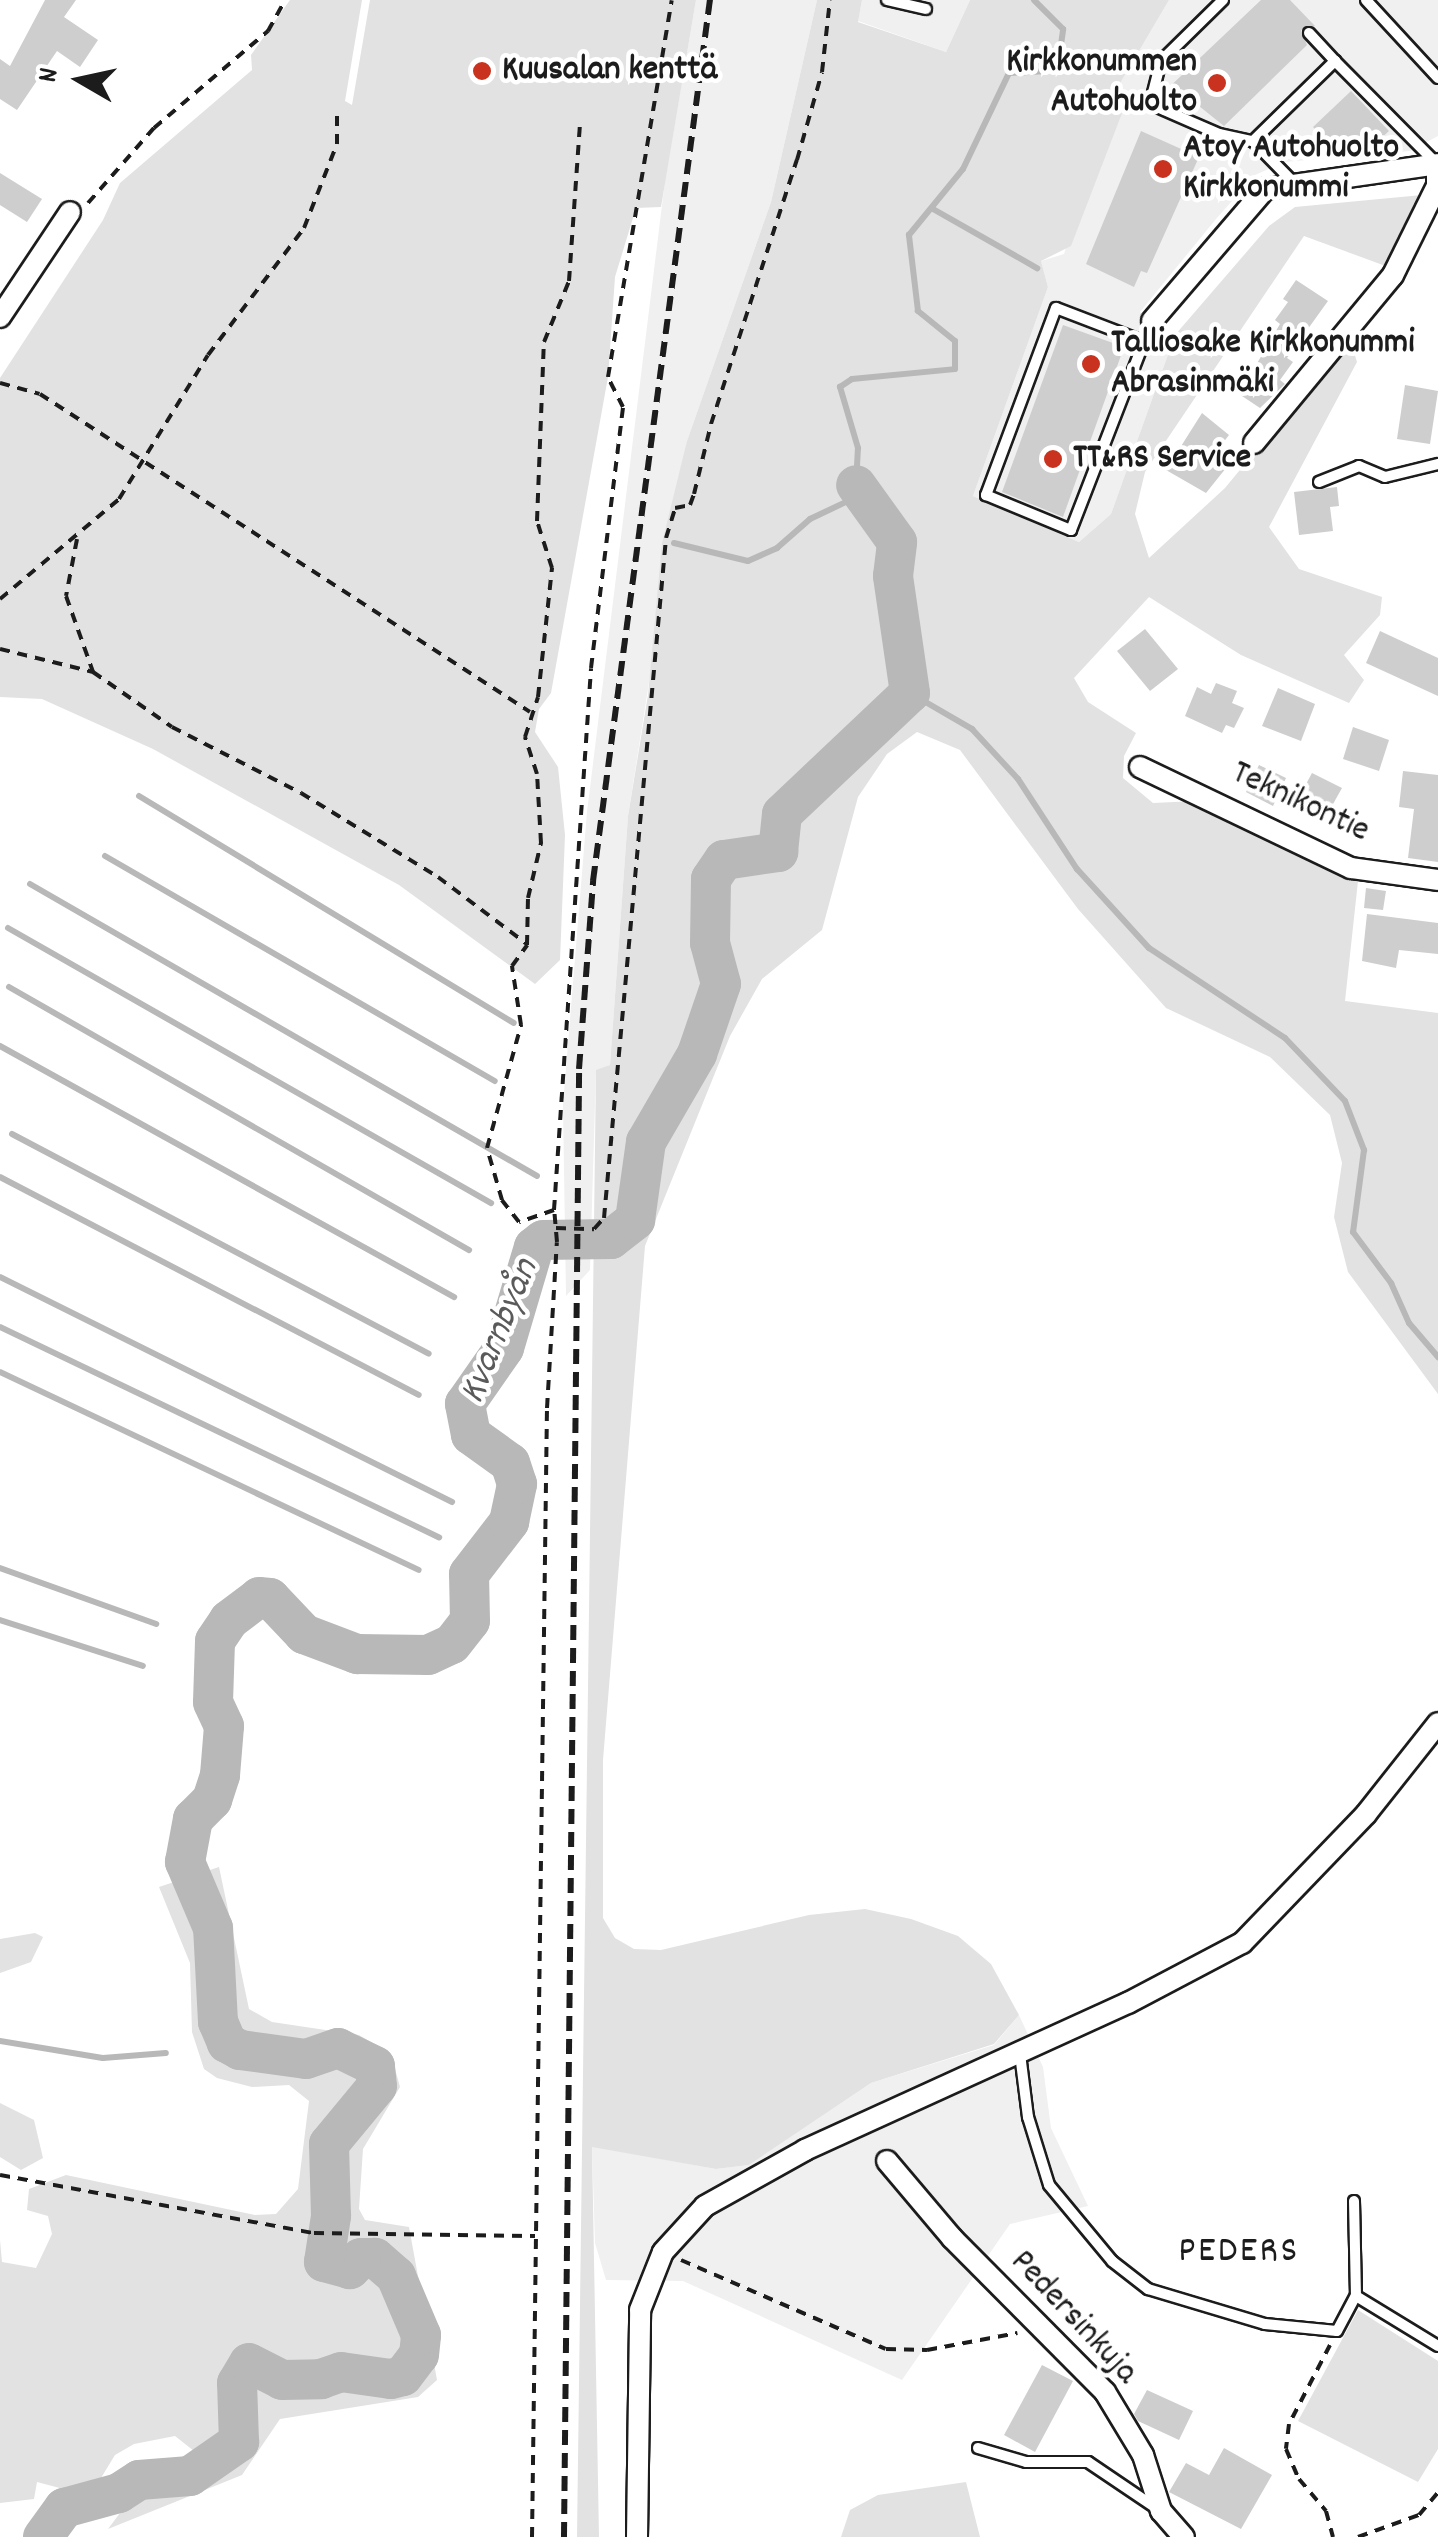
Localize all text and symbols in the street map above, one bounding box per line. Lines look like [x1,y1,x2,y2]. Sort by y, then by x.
north arrow [30,30,130,130]
place label: Kirkkonummen Autohuolto [1006,42,1197,124]
place label: Kuusalan kenttä [502,50,718,92]
marker: Kuusalan kenttä [471,60,493,82]
text: N [30,65,71,85]
marker: Kirkkonummen Autohuolto [1206,72,1228,94]
place label: Atoy Autohuolto Kirkkonummi [1183,128,1399,210]
marker: Atoy Autohuolto Kirkkonummi [1152,158,1174,180]
place label: Talliosake Kirkkonummi Abrasinmäki [1111,323,1415,405]
marker: Talliosake Kirkkonummi Abrasinmäki [1080,353,1102,375]
place label: TT&RS Service [1073,438,1251,480]
marker: TT&RS Service [1042,448,1064,470]
street label: Teknikontie [1224,753,1376,853]
water label: Kvarnbyån [452,1253,550,1411]
district label: PEDERS [1178,2230,1300,2276]
street label: Pedersinkuja [1000,2242,1146,2394]

